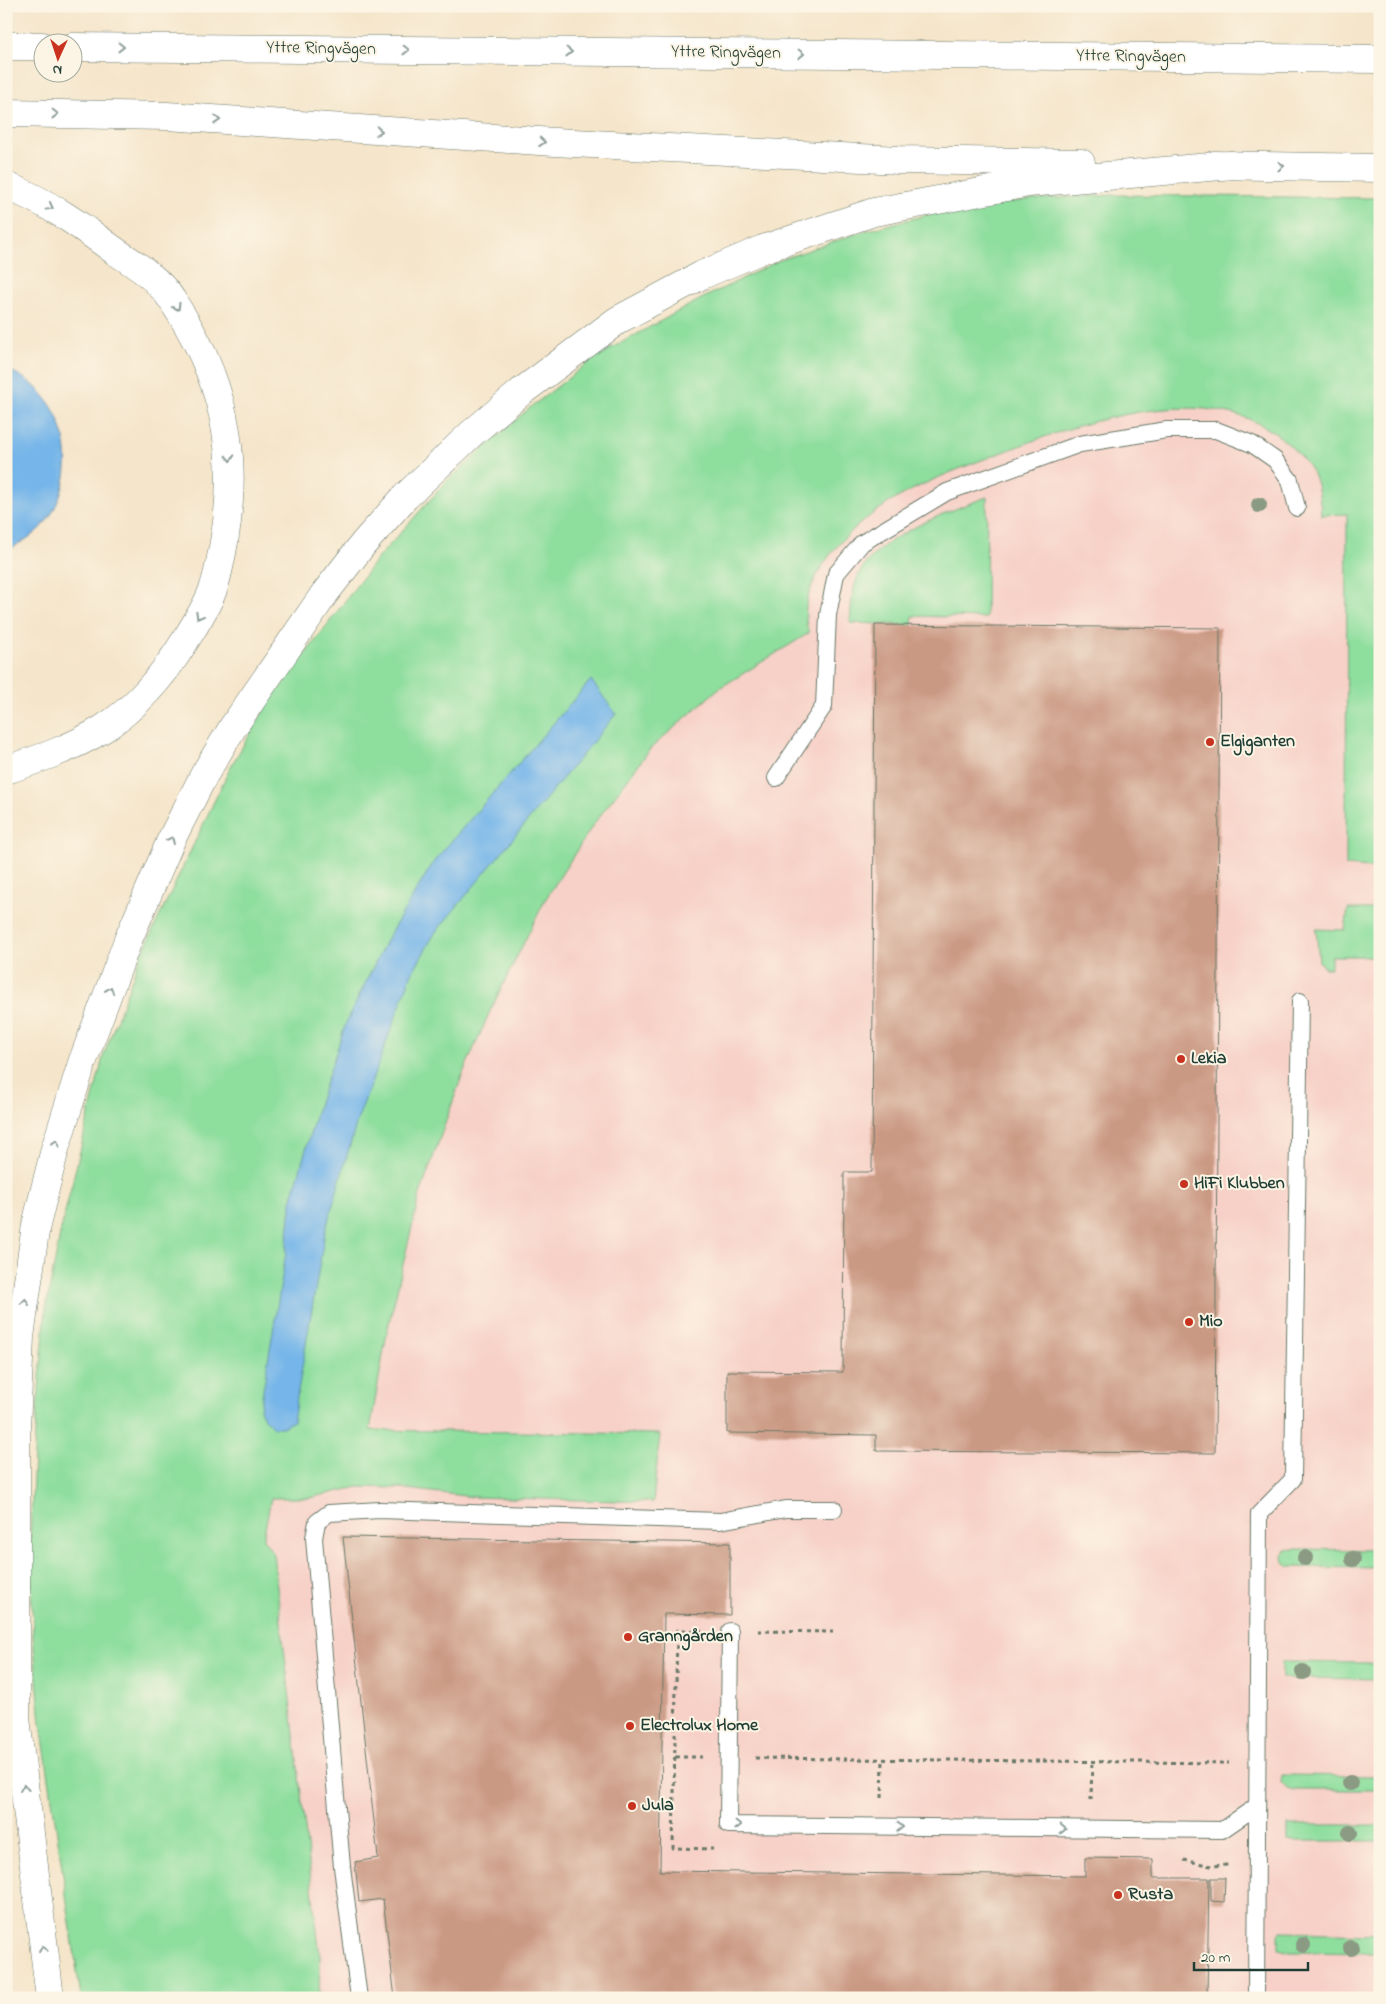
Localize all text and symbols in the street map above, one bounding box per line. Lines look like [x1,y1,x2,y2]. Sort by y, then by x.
north arrow [32,32,82,82]
street label: Yttre Ringvägen [266,35,376,64]
street label: Yttre Ringvägen [671,39,781,68]
one-way arrow [118,42,125,52]
street label: Yttre Ringvägen [1076,43,1186,72]
one-way arrow [402,45,410,55]
one-way arrow [565,46,573,57]
one-way arrow [798,49,805,59]
text: N [52,59,63,80]
one-way arrow [52,109,59,119]
one-way arrow [214,114,222,125]
one-way arrow [376,125,384,136]
one-way arrow [538,136,546,147]
one-way arrow [1278,161,1285,171]
one-way arrow [45,201,54,211]
one-way arrow [170,302,180,311]
one-way arrow [225,455,236,463]
one-way arrow [196,611,206,620]
place label: Elgiganten [1220,729,1295,756]
marker: Elgiganten [1204,736,1216,748]
one-way arrow [165,836,175,845]
one-way arrow [103,986,114,995]
place label: Lekia [1191,1046,1227,1072]
marker: Lekia [1175,1053,1187,1065]
one-way arrow [51,1140,61,1148]
place label: HiFi Klubben [1194,1171,1285,1197]
marker: HiFi Klubben [1178,1178,1190,1190]
one-way arrow [19,1298,30,1306]
place label: Mio [1199,1309,1223,1335]
marker: Mio [1183,1316,1195,1328]
place label: Granngården [638,1624,733,1651]
marker: Granngården [622,1631,634,1643]
place label: Electrolux Home [640,1713,759,1739]
marker: Electrolux Home [624,1720,636,1732]
one-way arrow [19,1784,30,1792]
place label: Jula [642,1793,674,1819]
marker: Jula [626,1800,638,1812]
one-way arrow [734,1820,742,1831]
one-way arrow [897,1822,905,1832]
one-way arrow [1060,1824,1067,1834]
place label: Rusta [1128,1882,1173,1908]
marker: Rusta [1112,1889,1124,1901]
scale bar [1194,1939,1307,1971]
one-way arrow [39,1945,49,1954]
text: 20 m [1201,1947,1231,1969]

